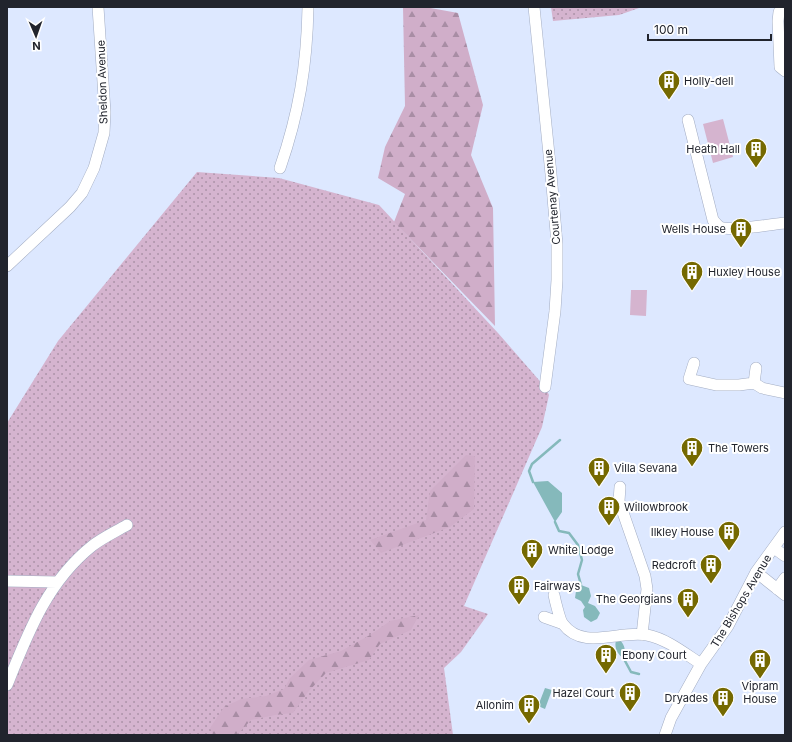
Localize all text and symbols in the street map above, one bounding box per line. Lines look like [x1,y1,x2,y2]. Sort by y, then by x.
north arrow [16,16,56,56]
scale bar [648,16,771,42]
text: 100 m [654,22,688,37]
text: N [32,39,41,53]
street label: Sheldon Avenue [94,40,110,124]
building icon: Holly-dell [656,68,682,101]
place label: Holly-dell [684,74,733,88]
building icon: Heath Hall [743,136,769,169]
place label: Heath Hall [686,142,740,156]
street label: Courtenay Avenue [541,149,563,245]
building icon: Wells House [728,216,754,249]
place label: Wells House [662,222,726,236]
building icon: Huxley House [679,259,705,292]
place label: Huxley House [708,265,780,279]
building icon: The Towers [679,435,705,468]
place label: The Towers [708,441,769,455]
building icon: Villa Sevana [586,455,612,488]
place label: Villa Sevana [614,461,677,475]
building icon: Willowbrook [596,494,622,527]
place label: Willowbrook [624,500,688,514]
building icon: Ilkley House [716,519,742,552]
place label: Ilkley House [651,525,714,539]
building icon: White Lodge [519,537,545,570]
place label: White Lodge [548,543,614,557]
building icon: Redcroft [698,552,724,585]
street label: The Bishops Avenue [708,552,774,650]
place label: Redcroft [652,558,696,572]
building icon: Fairways [506,573,532,606]
place label: Fairways [534,579,580,593]
building icon: The Georgians [675,586,701,619]
place label: The Georgians [596,592,672,606]
building icon: Ebony Court [593,642,619,675]
building icon: Vipram House [747,647,773,680]
place label: Ebony Court [622,648,687,662]
place label: Vipram House [742,679,778,706]
building icon: Hazel Court [617,680,643,713]
building icon: Dryades [710,685,736,718]
place label: Hazel Court [553,686,614,700]
place label: Dryades [664,691,708,705]
building icon: Allonim [516,692,542,725]
place label: Allonim [476,698,514,712]

